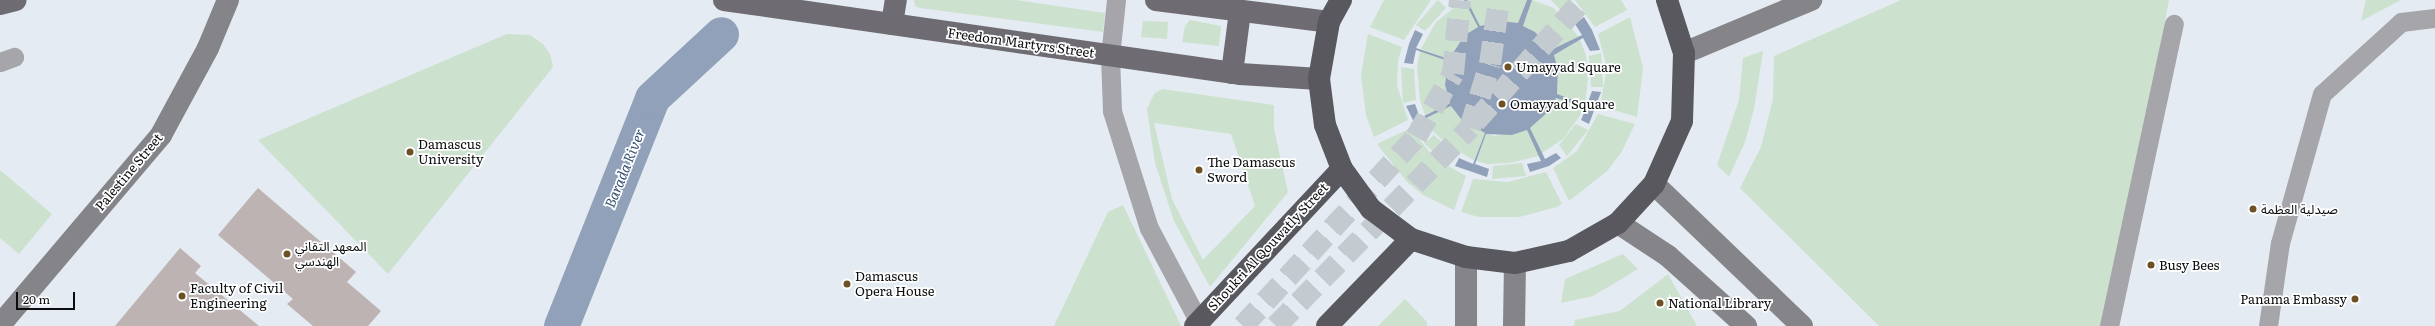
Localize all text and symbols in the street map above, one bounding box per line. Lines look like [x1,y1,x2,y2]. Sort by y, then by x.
street label: Freedom Martyrs Street [947,25,1095,61]
place label: Umayyad Square [1516,59,1621,75]
marker: Umayyad Square [1503,62,1513,72]
place label: Omayyad Square [1510,96,1614,112]
marker: Omayyad Square [1497,99,1507,109]
water label: Barada River [601,126,647,210]
street label: Palestine Street [92,130,166,214]
place label: Damascus University [418,137,483,168]
marker: Damascus University [405,147,415,157]
place label: The Damascus Sword [1207,155,1295,186]
marker: The Damascus Sword [1194,165,1204,175]
street label: Shoukri Al Qouwatly Street [1205,180,1331,314]
place label: صيدلية العظمة [2261,201,2338,217]
marker: صيدلية العظمة [2248,204,2258,214]
place label: المعهد التقاني الهندسي [295,239,366,270]
marker: المعهد التقاني الهندسي [282,249,292,259]
place label: Busy Bees [2159,257,2219,273]
marker: Busy Bees [2146,260,2156,270]
place label: Damascus Opera House [855,269,934,300]
marker: Damascus Opera House [842,279,852,289]
place label: Faculty of Civil Engineering [190,281,283,312]
scale bar [18,284,77,310]
text: 20 m [23,290,50,308]
marker: Faculty of Civil Engineering [177,291,187,301]
place label: Panama Embassy [2240,291,2347,307]
marker: Panama Embassy [2350,294,2360,304]
place label: National Library [1668,295,1771,311]
marker: National Library [1655,298,1665,308]

